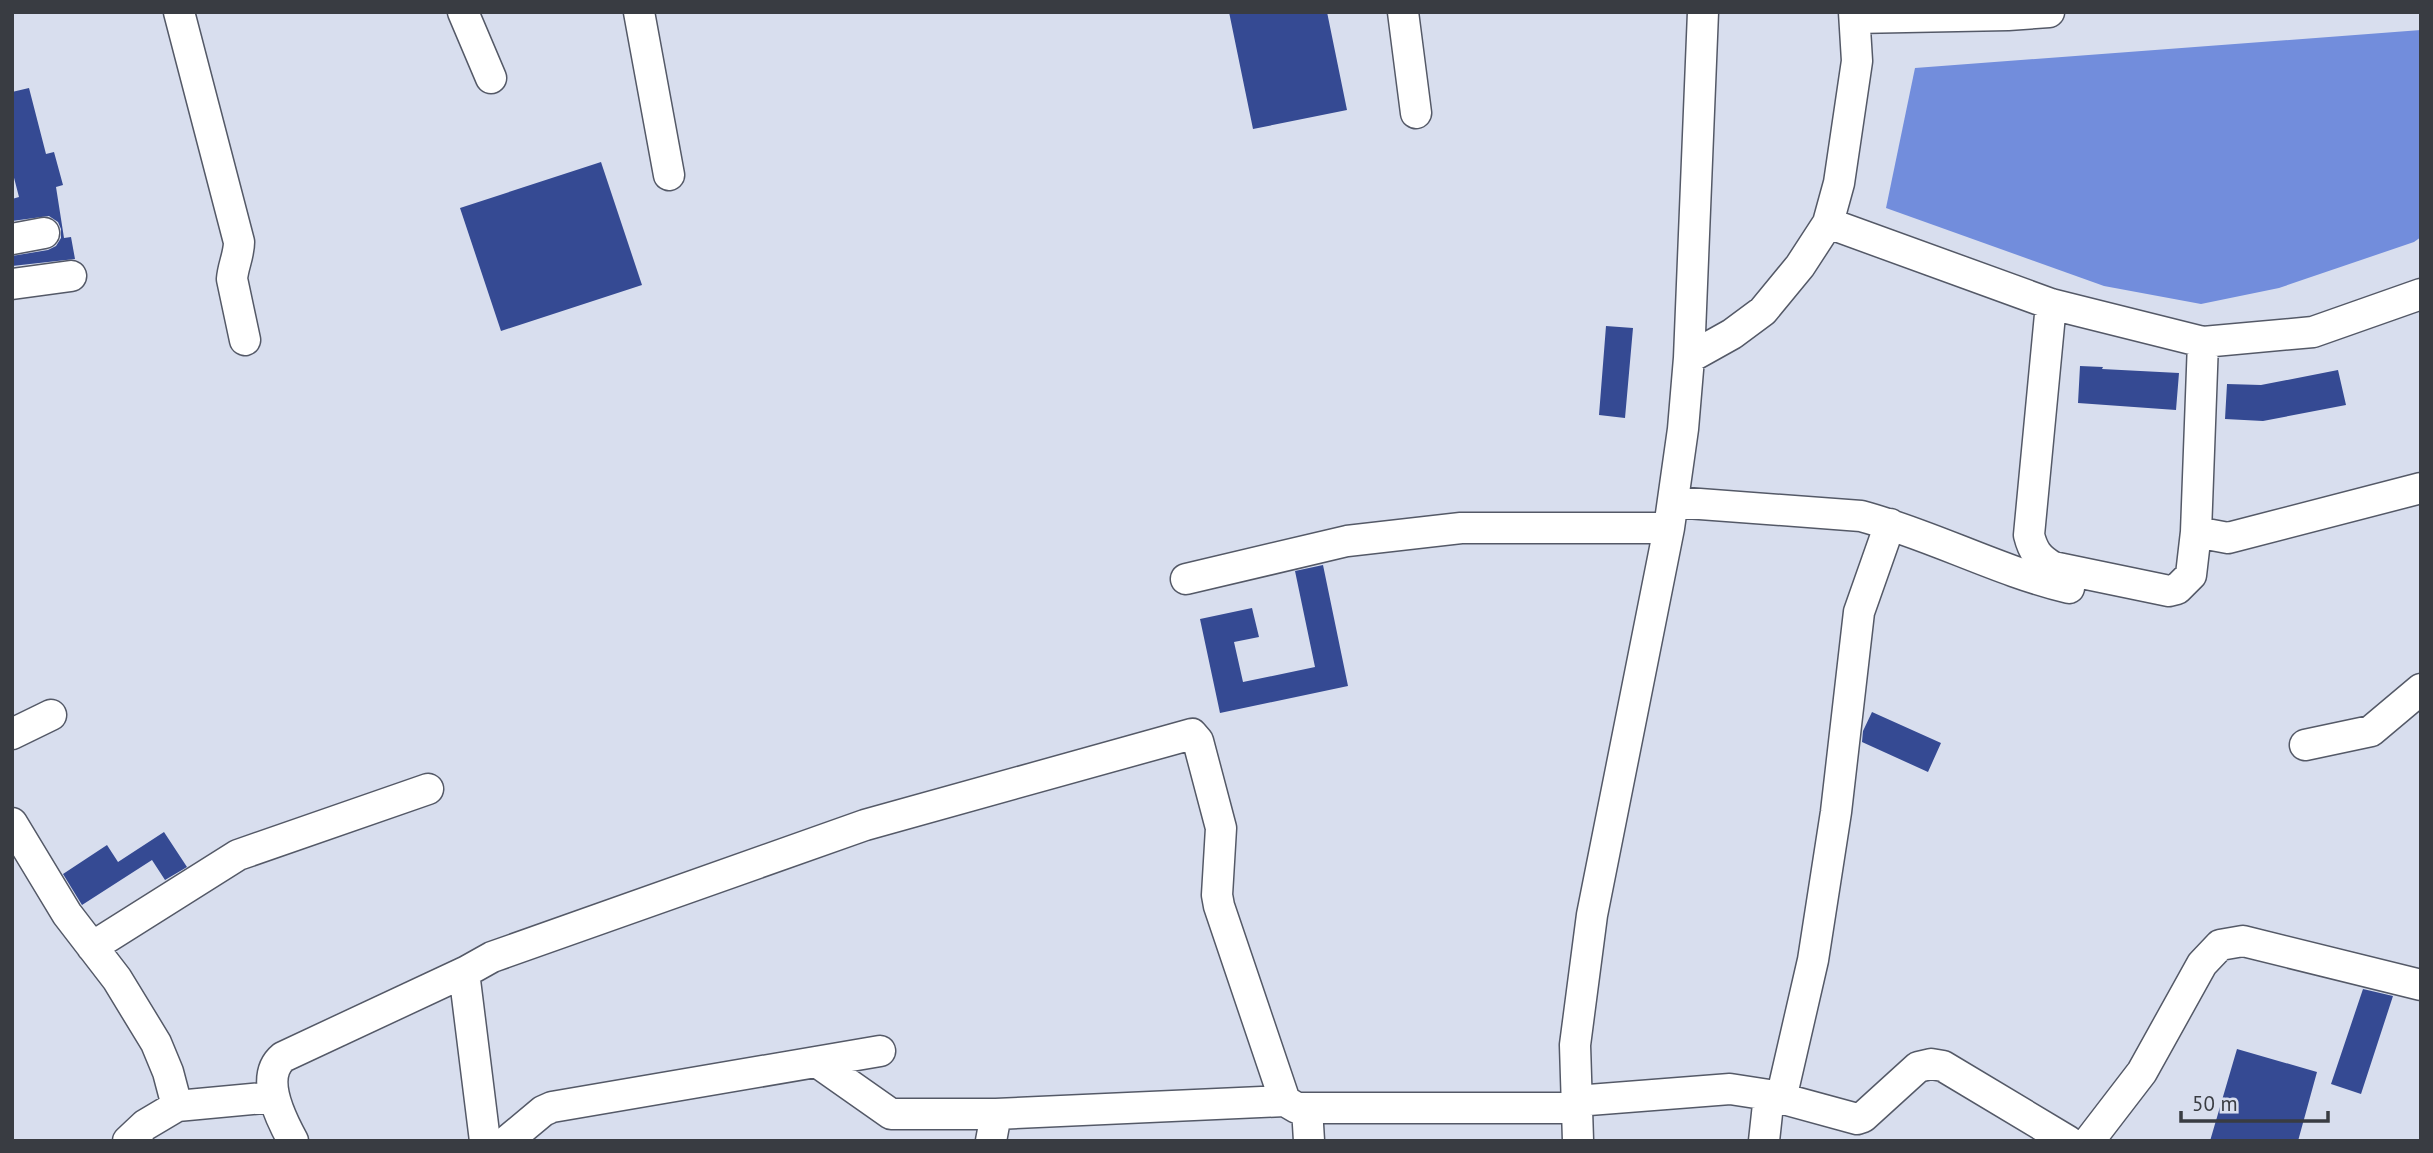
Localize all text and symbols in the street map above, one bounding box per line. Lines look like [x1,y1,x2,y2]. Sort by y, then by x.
scale bar [2181,1080,2328,1124]
text: 50 m [2192,1090,2238,1117]

